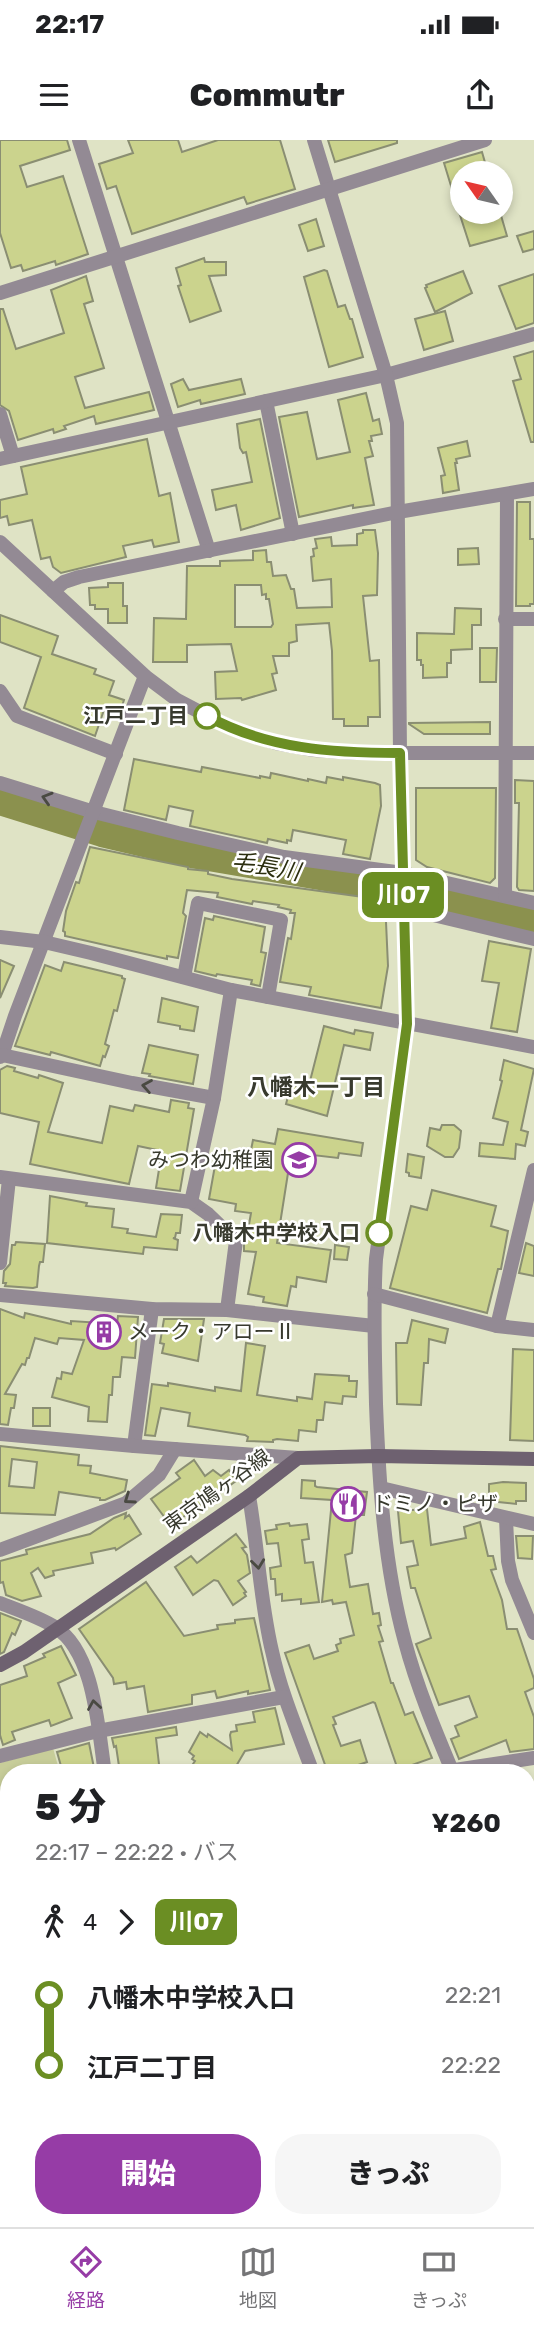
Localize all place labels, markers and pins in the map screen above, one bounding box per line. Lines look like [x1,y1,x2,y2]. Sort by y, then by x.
place label: 江戸二丁目 [83,703,188,728]
marker: 江戸二丁目 [194,703,220,729]
school or university icon: みつわ幼稚園 [280,1141,318,1179]
place label: みつわ幼稚園 [148,1147,274,1172]
place label: 八幡木中学校入口 [192,1220,360,1245]
marker: 八幡木中学校入口 [366,1220,392,1246]
building icon: メーク・アローⅡ [85,1313,123,1351]
place label: メーク・アローⅡ [128,1319,296,1344]
restaurant icon: ドミノ・ピザ [329,1485,367,1523]
place label: ドミノ・ピザ [372,1491,498,1516]

